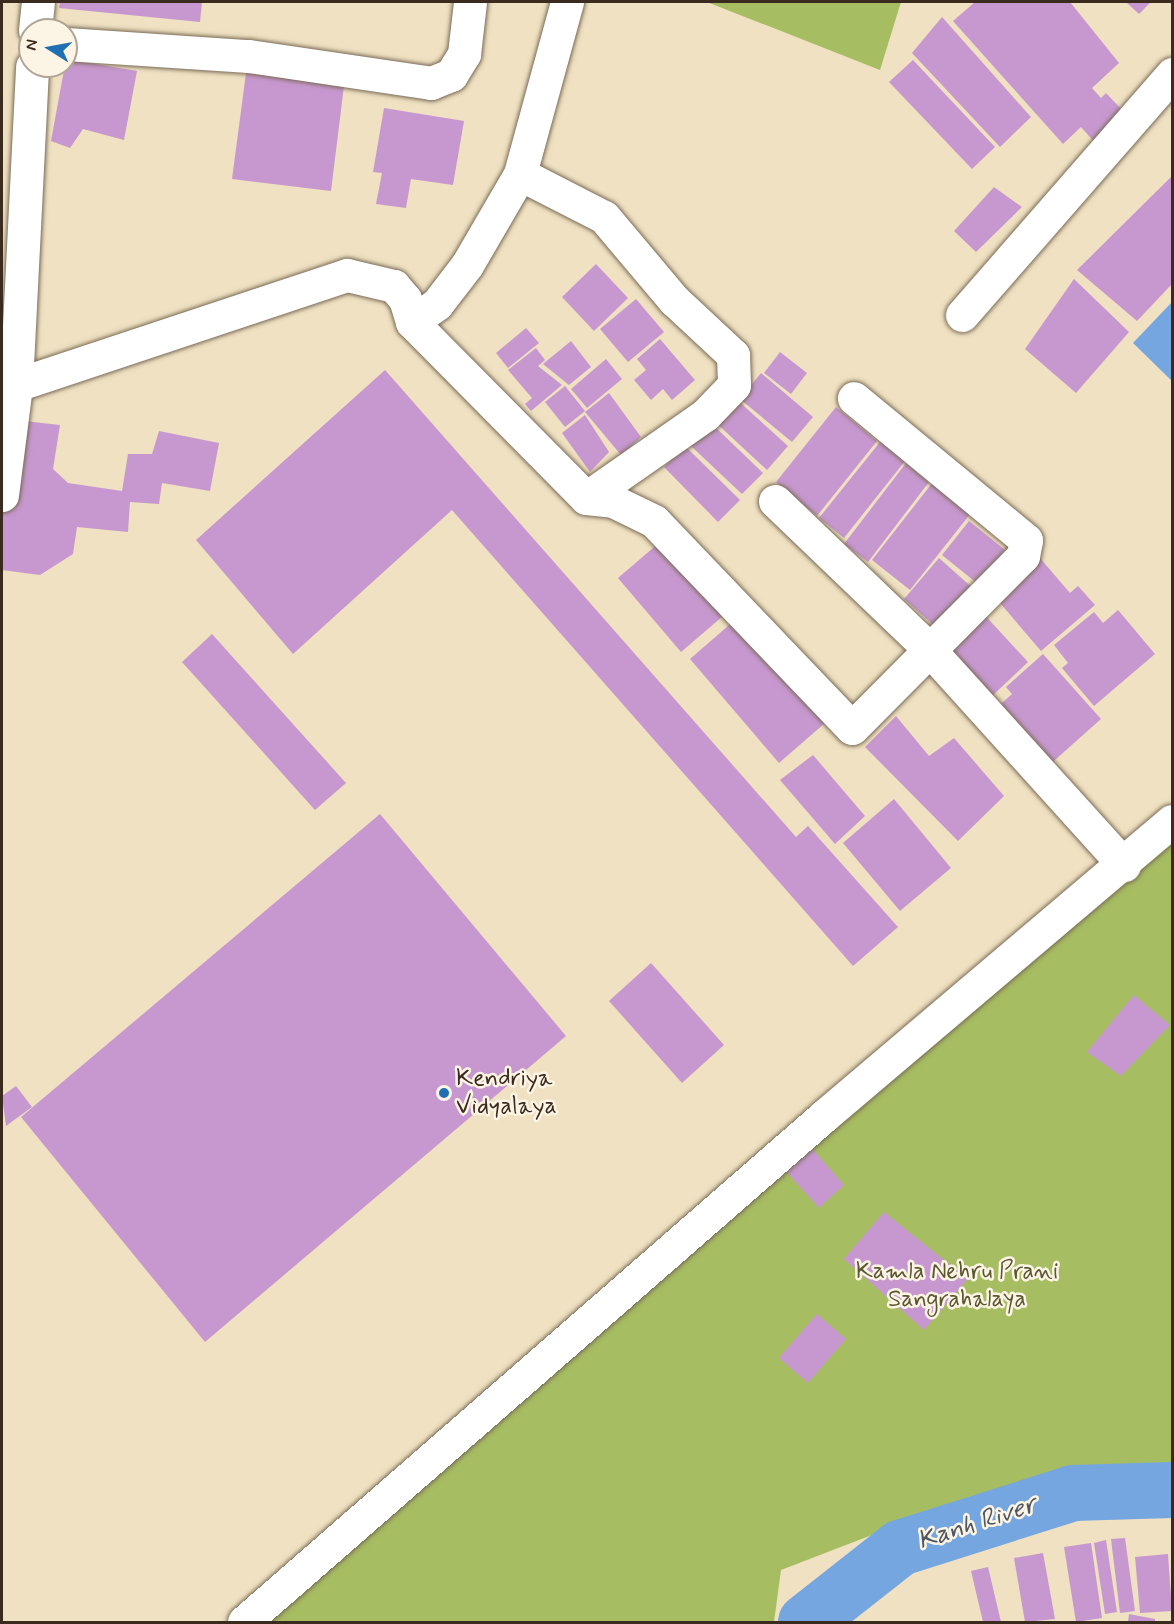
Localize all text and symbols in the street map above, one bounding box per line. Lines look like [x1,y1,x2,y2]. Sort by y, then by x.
north arrow [18,18,78,78]
text: N [20,38,43,52]
place label: Kendriya Vidyalaya [456,1065,557,1121]
marker: Kendriya Vidyalaya [437,1086,451,1100]
park label: Kamla Nehru Prani Sangrahalaya [856,1258,1058,1314]
water label: Kanh River [914,1490,1040,1558]

